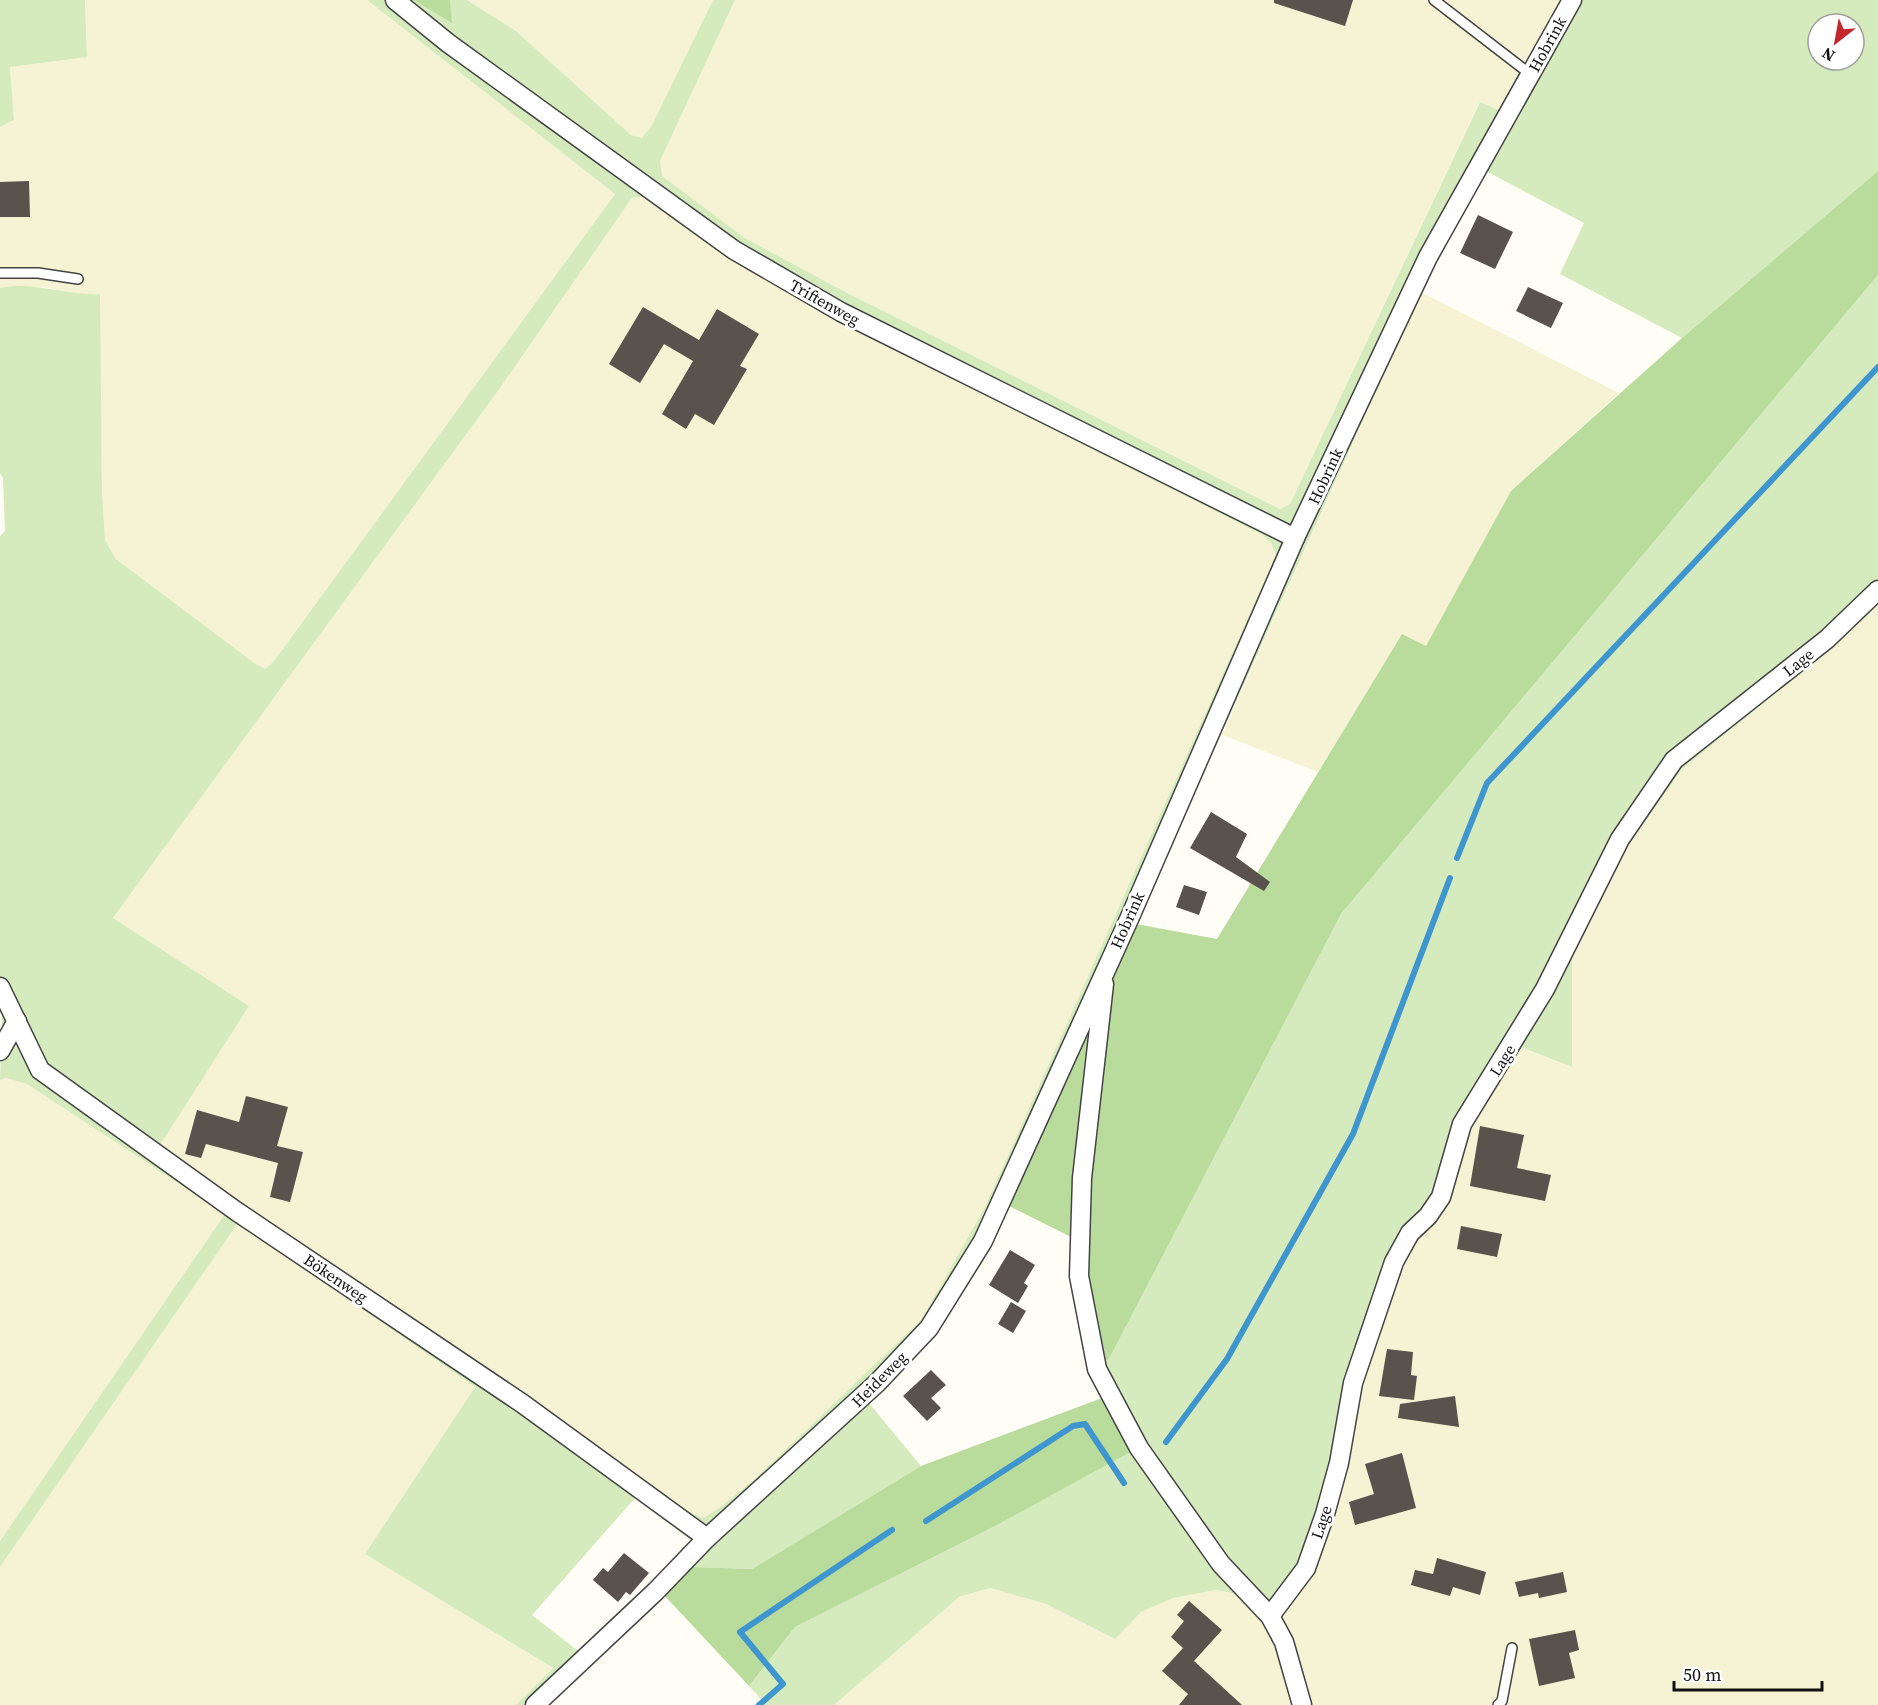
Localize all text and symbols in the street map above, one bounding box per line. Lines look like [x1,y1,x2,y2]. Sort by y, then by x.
street label: Hobrink [1523,12,1571,76]
north arrow [1806,12,1866,72]
text: N [1817,42,1839,67]
street label: Triftenweg [786,274,864,330]
street label: Hobrink [1302,444,1348,508]
street label: Lage [1778,643,1818,681]
street label: Hobrink [1105,888,1149,952]
street label: Lage [1484,1040,1520,1080]
street label: Bökenweg [300,1249,372,1307]
street label: Heideweg [846,1346,912,1412]
street label: Lage [1305,1503,1337,1541]
scale bar [1674,1654,1822,1692]
text: 50 m [1683,1662,1721,1687]

